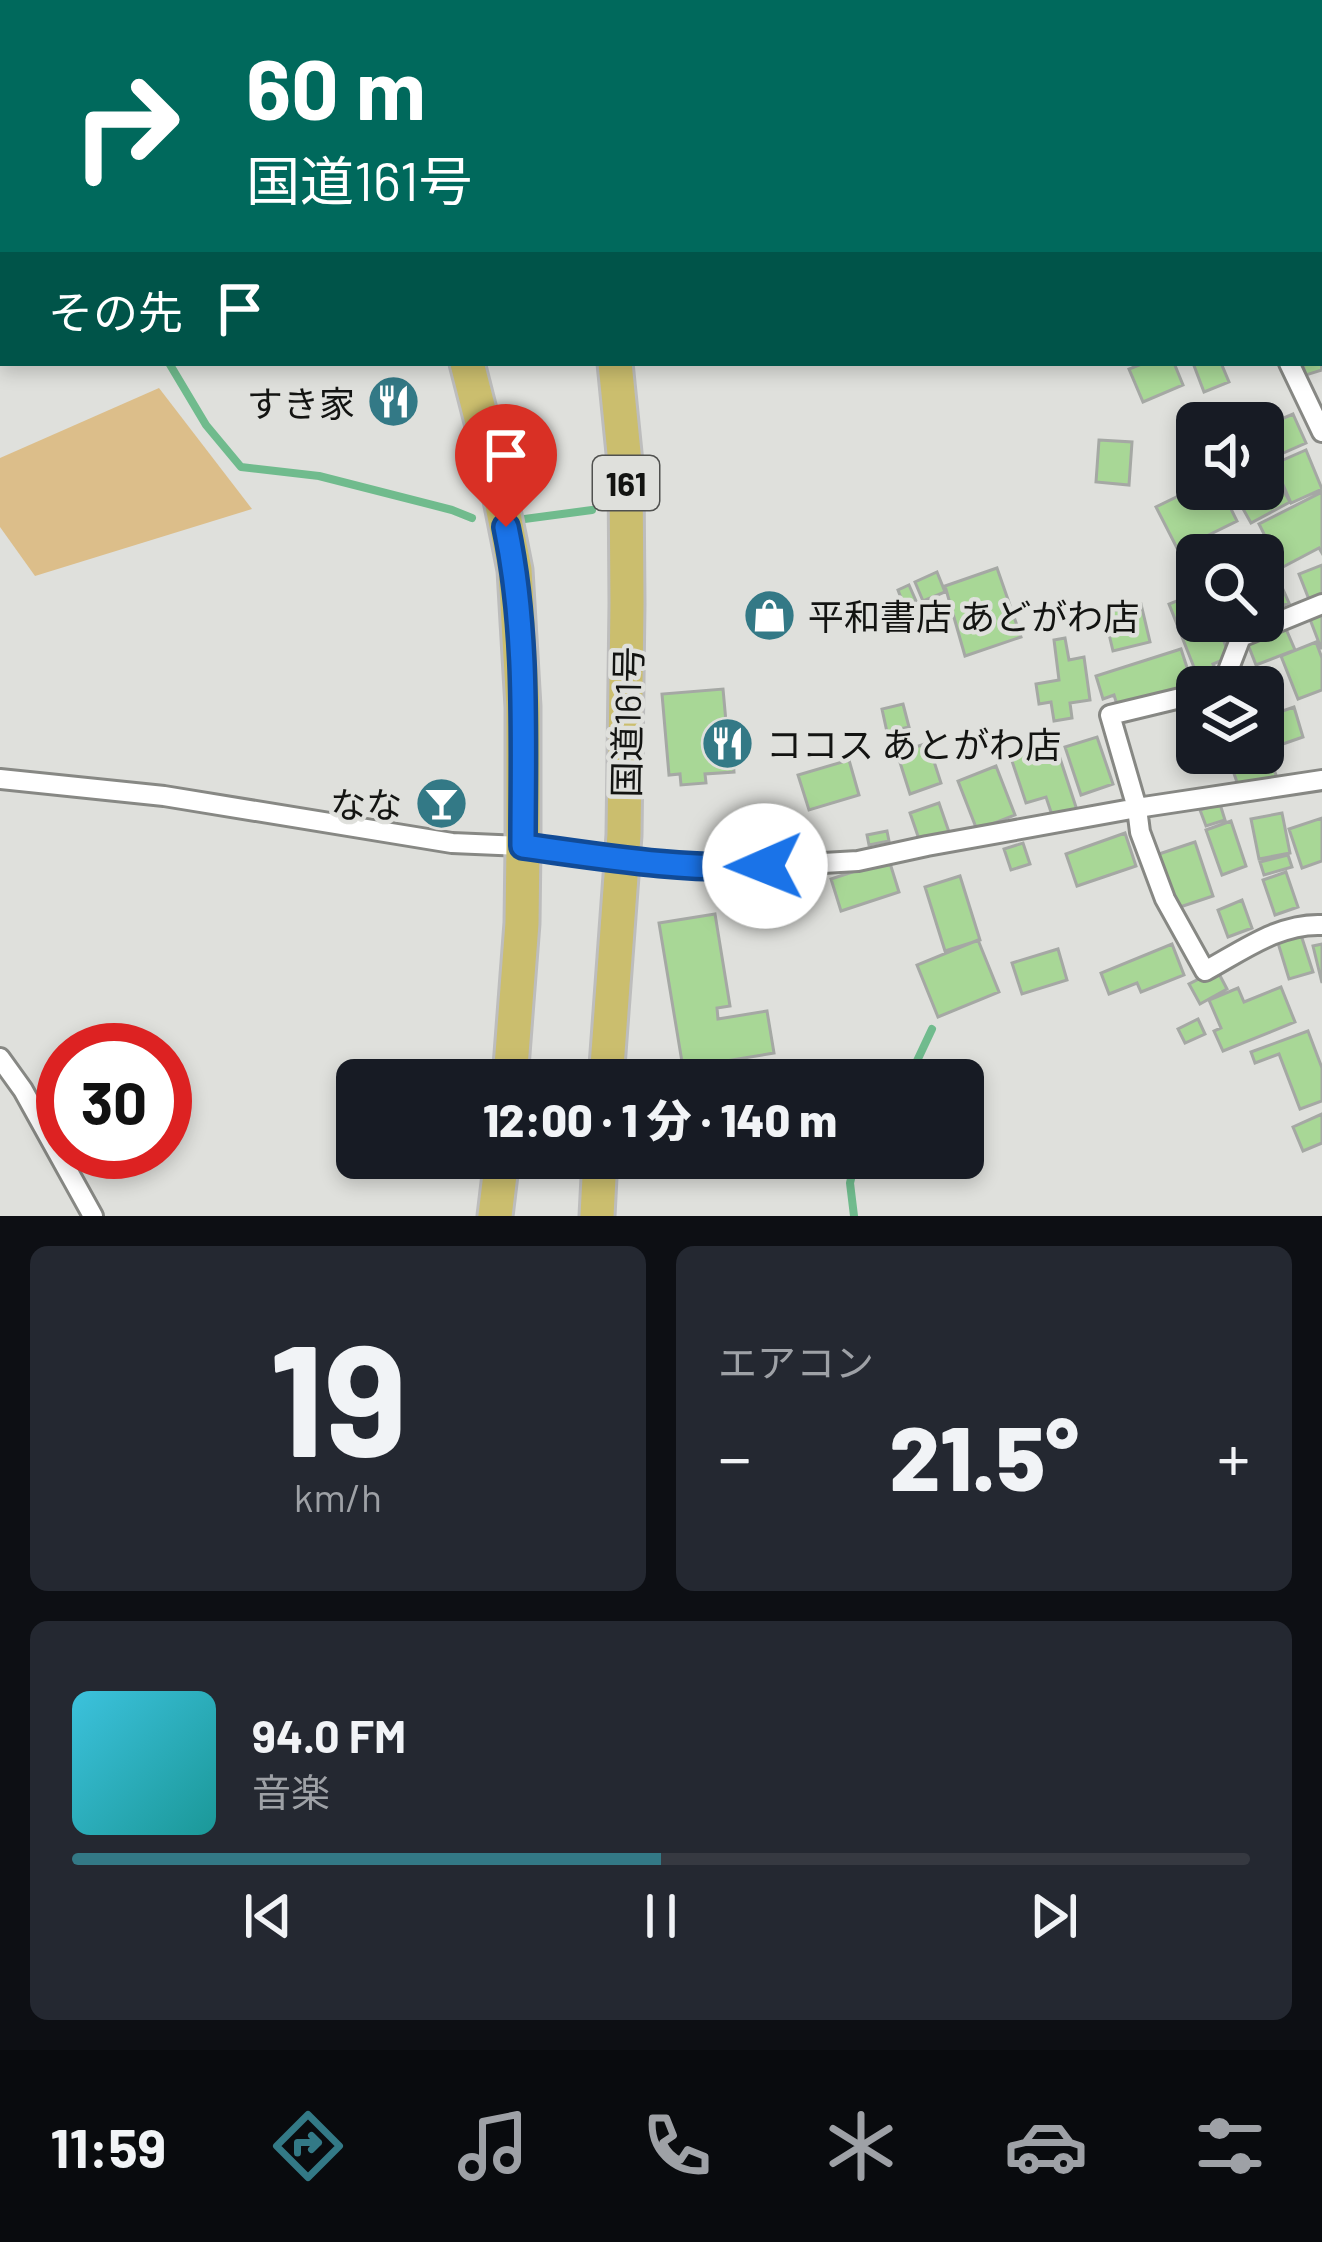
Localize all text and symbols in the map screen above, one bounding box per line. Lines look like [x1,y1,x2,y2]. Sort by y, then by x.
text: 60 m [246,36,426,137]
icon: right [48,48,204,204]
text: 国道161号 [246,147,473,212]
icon: arrive [207,276,273,342]
text: その先 [48,284,183,338]
restaurant icon: すき家 [366,374,422,430]
place label: すき家 [247,381,355,424]
map controls [1176,402,1284,774]
button: sound [1176,402,1284,510]
pin [455,404,557,527]
icon: arrive [473,422,539,488]
road number: 161 [593,456,659,510]
button: search [1176,534,1284,642]
shop icon: 平和書店 あどがわ店 [741,587,797,643]
place label: 平和書店 あどがわ店 [808,594,1139,637]
street label: 国道161号 [603,646,649,798]
button: layers [1176,666,1284,774]
restaurant icon: ココス あとがわ店 [699,715,755,771]
place label: ココス あとがわ店 [766,722,1061,765]
bar icon: なな [413,775,469,831]
place label: なな [330,782,402,825]
position arrow [702,803,828,929]
speed limit sign: 30 [36,1023,192,1179]
text: 12:00 · 1 分 · 140 m [483,1092,837,1146]
text: 19 [269,1301,407,1488]
text: エアコン [718,1338,874,1385]
text: 21.5° [889,1401,1079,1509]
text: − [718,1416,751,1495]
text: + [1217,1416,1250,1495]
text: km/h [294,1473,382,1520]
text: 94.0 FM [252,1708,406,1762]
text: 音楽 [252,1768,330,1815]
icon: previous [235,1883,301,1949]
icon: pause [628,1883,694,1949]
icon: next [1021,1883,1087,1949]
icon: directions [266,2104,350,2188]
icon: music [451,2104,535,2188]
icon: phone [635,2104,719,2188]
icon: climate [819,2104,903,2188]
icon: car [1004,2104,1088,2188]
icon: filters [1188,2104,1272,2188]
text: 11:59 [50,2114,166,2179]

